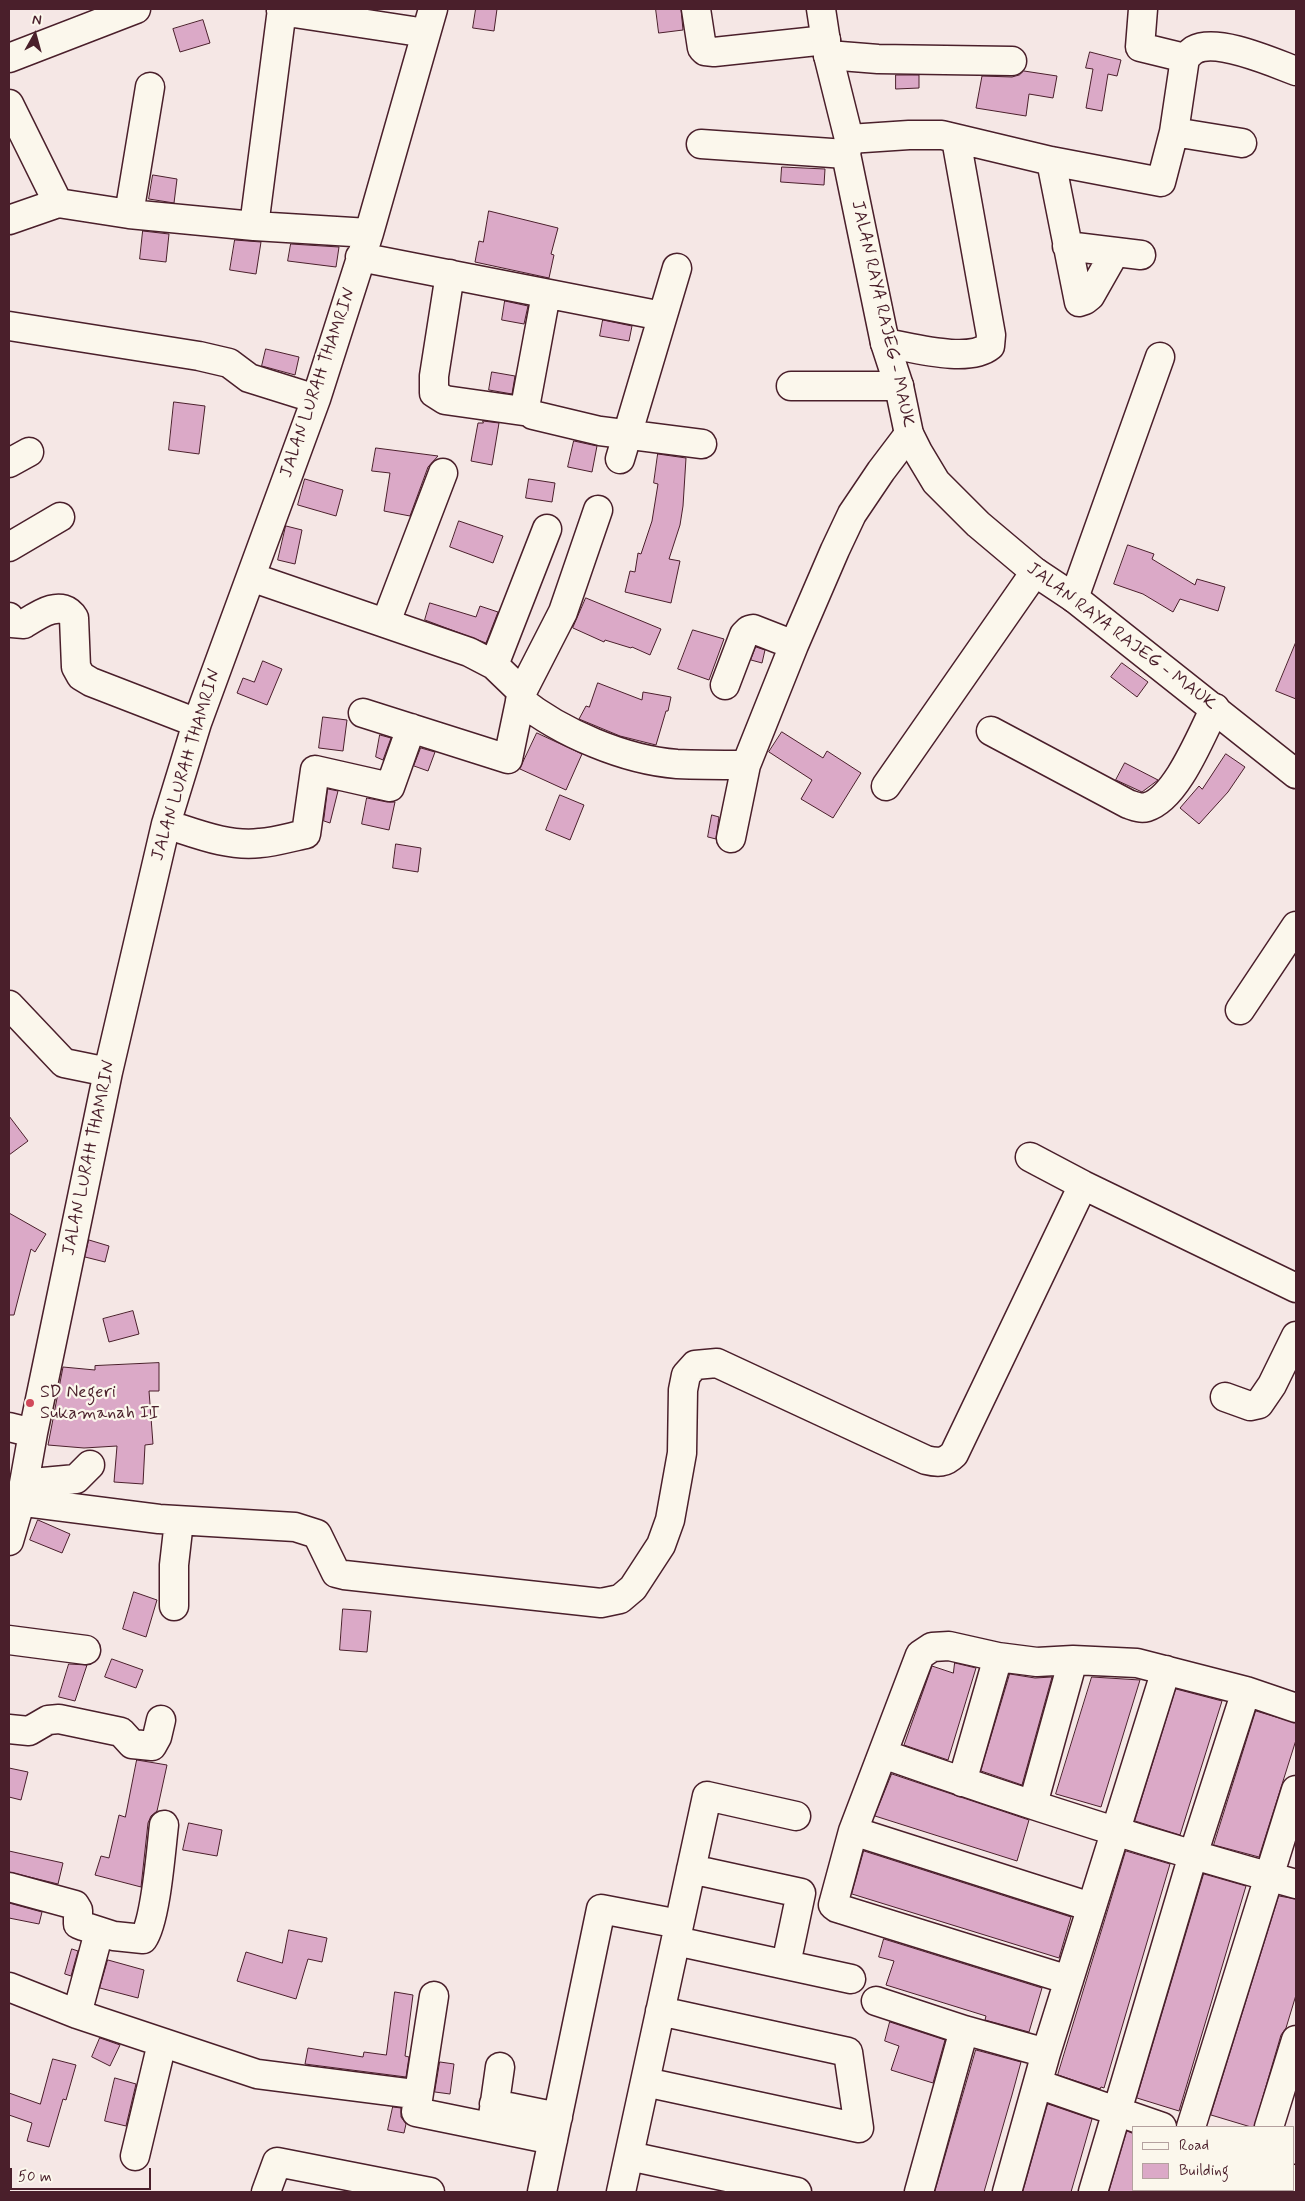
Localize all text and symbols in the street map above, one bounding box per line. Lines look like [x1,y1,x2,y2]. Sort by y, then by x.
north arrow [10,10,60,60]
text: N [31,11,43,30]
street label: JALAN RAYA RAJEG - MAUK [845,199,919,429]
street label: JALAN LURAH THAMRIN [276,285,362,481]
street label: JALAN RAYA RAJEG - MAUK [1022,559,1220,715]
street label: JALAN LURAH THAMRIN [148,666,226,864]
street label: JALAN LURAH THAMRIN [59,1058,121,1258]
place label: SD Negeri Sukamanah II [40,1382,160,1425]
marker: SD Negeri Sukamanah II [24,1397,36,1409]
legend [1132,2126,1295,2191]
text: Road [1179,2136,1209,2156]
scale bar [12,2158,154,2190]
text: Building [1179,2161,1229,2181]
text: 50 m [18,2167,52,2187]

